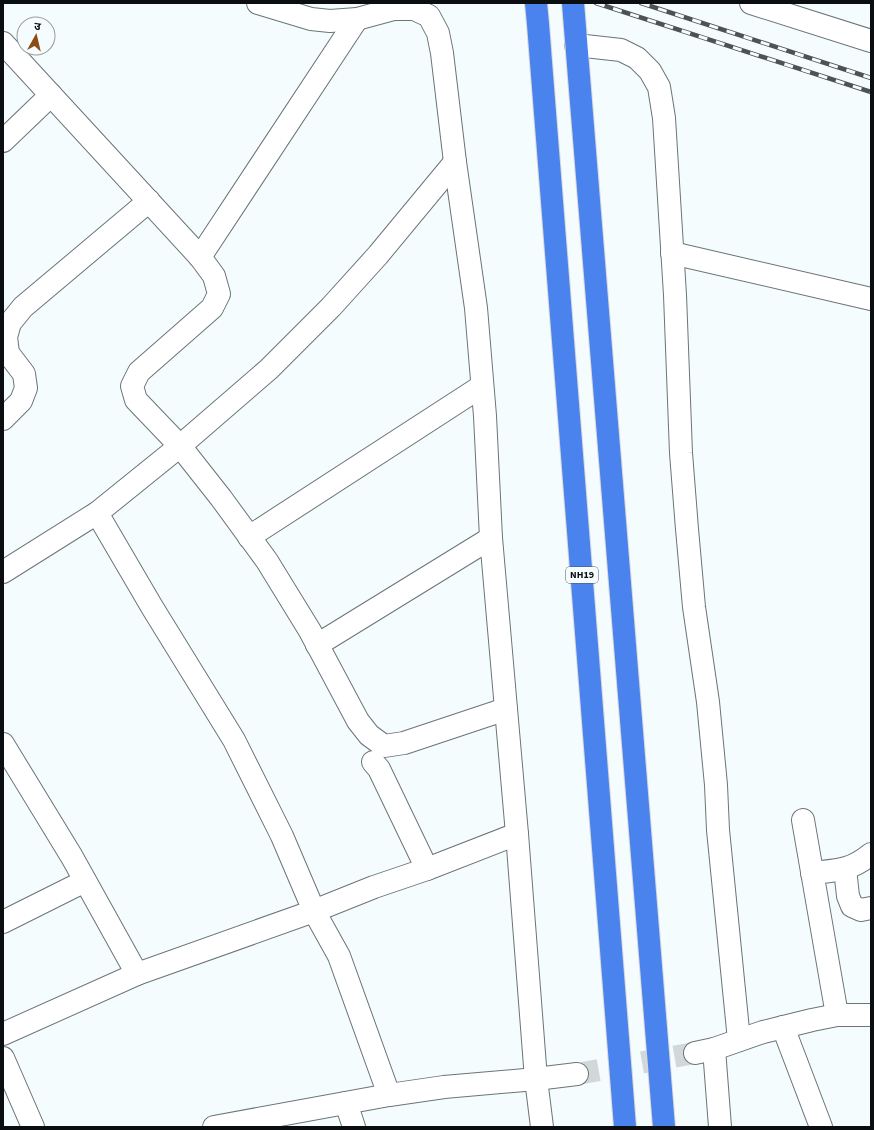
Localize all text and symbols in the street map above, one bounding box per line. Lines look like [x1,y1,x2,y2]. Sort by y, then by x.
north arrow [16,16,56,56]
text: उ [33,19,42,35]
road number: NH19 [566,567,598,583]

